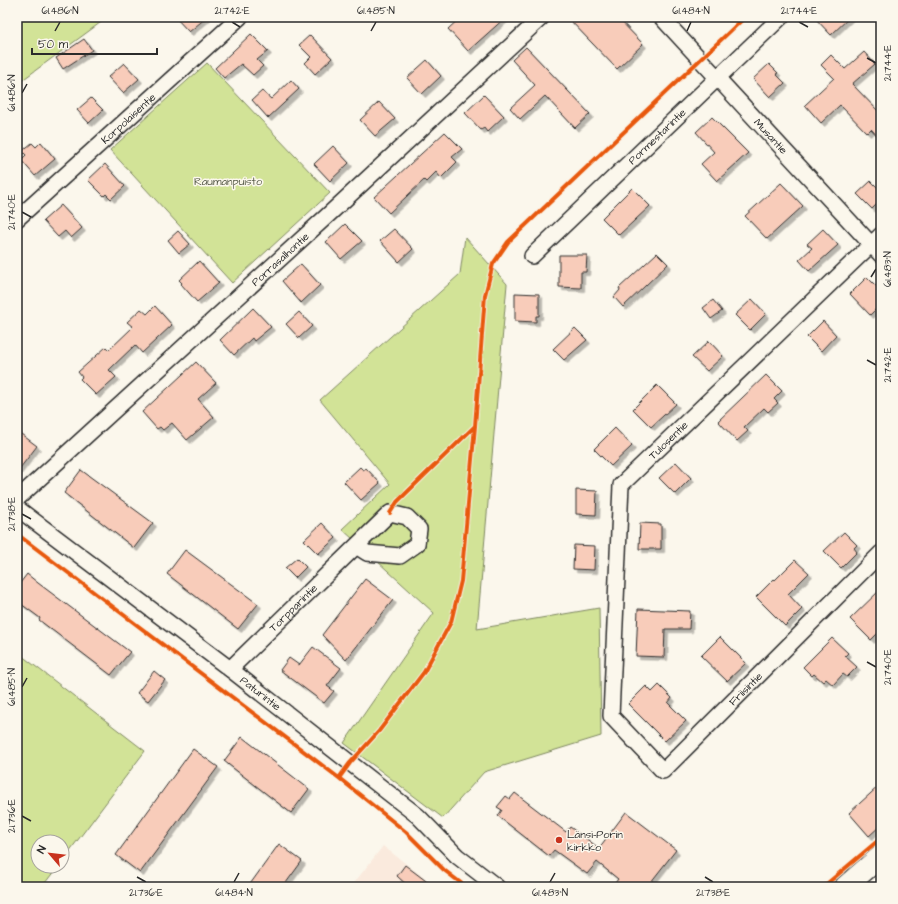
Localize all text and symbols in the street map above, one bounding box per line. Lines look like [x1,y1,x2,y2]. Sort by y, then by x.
text: 61.486°N [42,4,78,18]
text: 21.742°E [214,4,250,18]
text: 61.485°N [357,4,395,18]
text: 61.484°N [672,4,710,18]
text: 21.744°E [781,4,817,18]
scale bar [32,30,157,56]
text: 50 m [38,36,69,53]
text: 21.744°E [881,45,895,81]
text: 61.486°N [5,75,19,111]
street label: Korpolaisentie [98,90,159,147]
street label: Pormestarintie [625,105,689,168]
street label: Musantie [750,115,791,157]
park label: Raumanpuisto [194,174,263,189]
text: 21.740°E [5,194,19,230]
street label: Porrasalhontie [248,229,312,290]
text: 61.483°N [881,251,895,287]
text: 21.742°E [881,347,895,383]
street label: Tulosentie [645,418,691,463]
text: 21.738°E [5,497,19,531]
street label: Torpparintie [266,581,321,635]
text: 21.740°E [881,649,895,685]
text: 61.485°N [5,668,19,706]
street label: Friisintie [726,669,766,709]
street label: Paturintie [237,673,284,714]
text: 21.736°E [5,799,19,833]
place label: Länsi-Porin kirkko [567,827,623,855]
north arrow [30,834,70,874]
marker: Länsi-Porin kirkko [554,835,564,845]
text: N [33,843,50,856]
text: 21.736°E [129,886,163,900]
text: 61.484°N [215,886,253,900]
text: 61.483°N [532,886,568,900]
text: 21.738°E [696,886,730,900]

